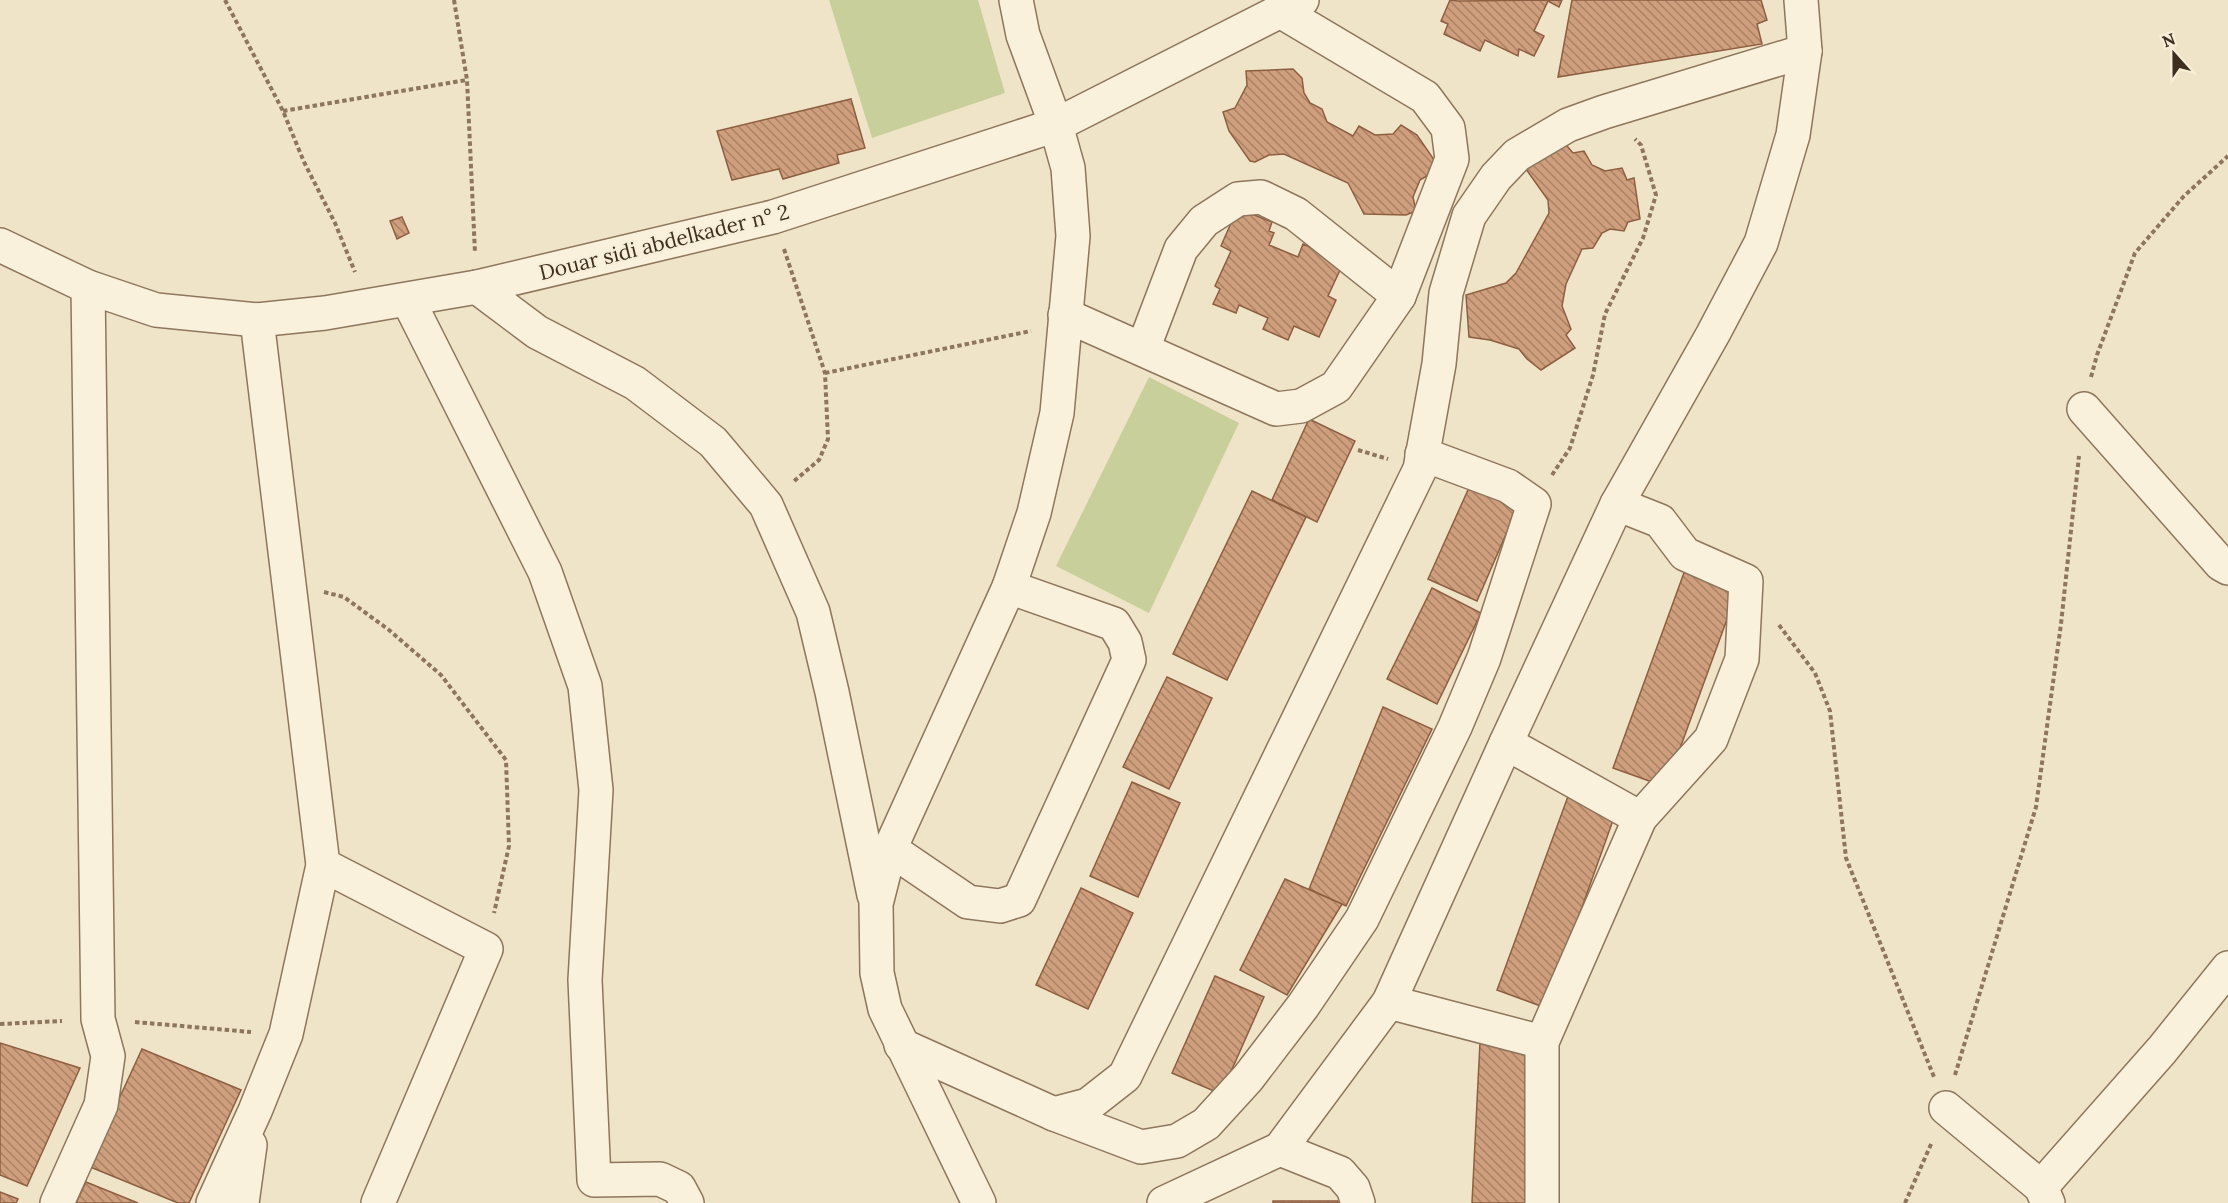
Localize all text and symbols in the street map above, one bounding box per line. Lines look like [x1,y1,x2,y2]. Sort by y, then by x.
north arrow [2144,24,2204,84]
text: N [2159,28,2178,52]
street label: Douar sidi abdelkader n° 2 [536,198,792,286]

